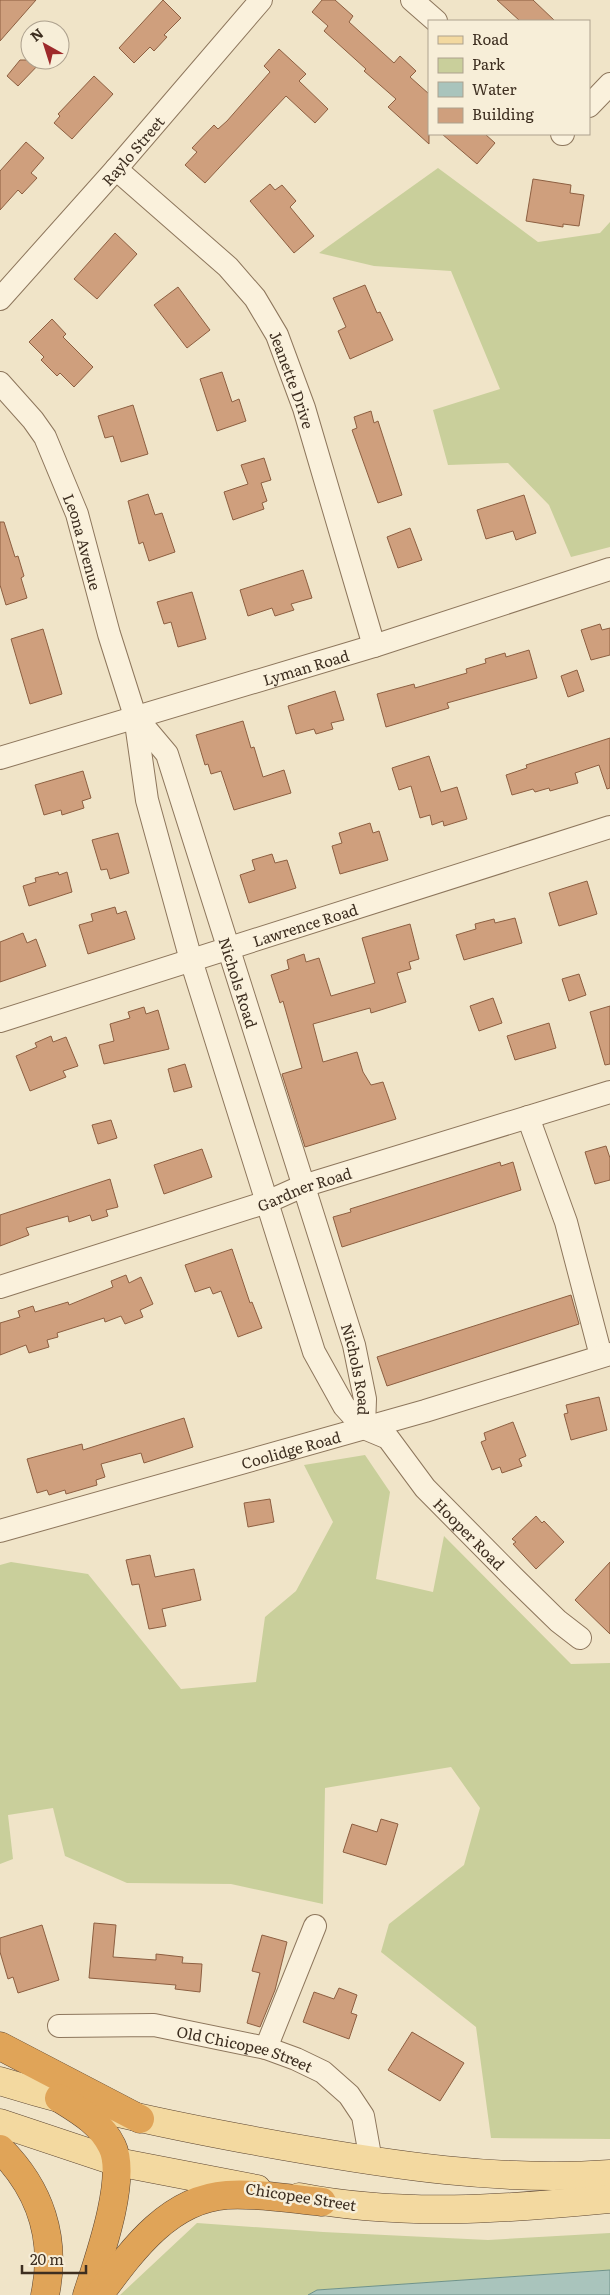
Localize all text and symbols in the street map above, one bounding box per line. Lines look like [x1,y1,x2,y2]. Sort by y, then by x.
north arrow [20,20,70,70]
legend [428,20,590,135]
text: N [25,22,47,46]
text: Road [472,27,508,50]
text: Park [472,52,506,75]
text: Water [472,77,517,100]
text: Building [472,102,534,125]
street label: Raylo Street [95,110,169,190]
street label: Jeanette Drive [265,325,321,431]
street label: Leona Avenue [58,490,108,593]
street label: Lyman Road [260,643,352,690]
street label: Lawrence Road [249,897,360,952]
street label: Nichols Road [214,934,264,1031]
street label: Gardner Road [254,1160,354,1216]
street label: Nichols Road [336,1320,377,1416]
street label: Coolidge Road [238,1424,343,1474]
street label: Hooper Road [429,1492,511,1575]
street label: Old Chicopee Street [175,2019,317,2077]
street label: Chicopee Street [244,2176,358,2216]
scale bar [22,2242,86,2274]
text: 20 m [30,2247,64,2270]

